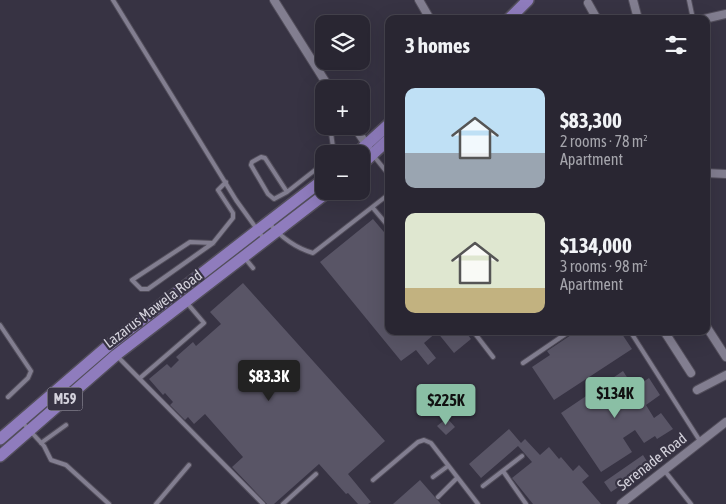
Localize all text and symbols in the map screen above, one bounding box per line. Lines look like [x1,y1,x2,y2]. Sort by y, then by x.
map controls [315,15,370,200]
button: layers [315,15,370,70]
icon: filters [662,31,690,59]
text: 3 homes [405,33,470,57]
button: + [315,80,370,135]
icon: home [445,108,505,168]
text: $83,300 [560,108,622,132]
text: 2 rooms · 78 m² [560,132,648,150]
button: − [315,145,370,200]
text: Apartment [560,150,623,168]
icon: home [445,233,505,293]
text: $134,000 [560,233,632,257]
text: 3 rooms · 98 m² [560,257,648,275]
street label: Lazarus Mawela Road [100,266,205,351]
text: Apartment [560,275,623,293]
pin: $83.3K [228,360,310,402]
text: $83.3K [249,367,289,385]
pin: $134K [580,376,650,419]
pin: $225K [411,384,481,426]
text: $134K [596,384,634,402]
road number: M59 [48,388,82,410]
text: $225K [427,391,465,409]
street label: Serenade Road [614,429,690,494]

